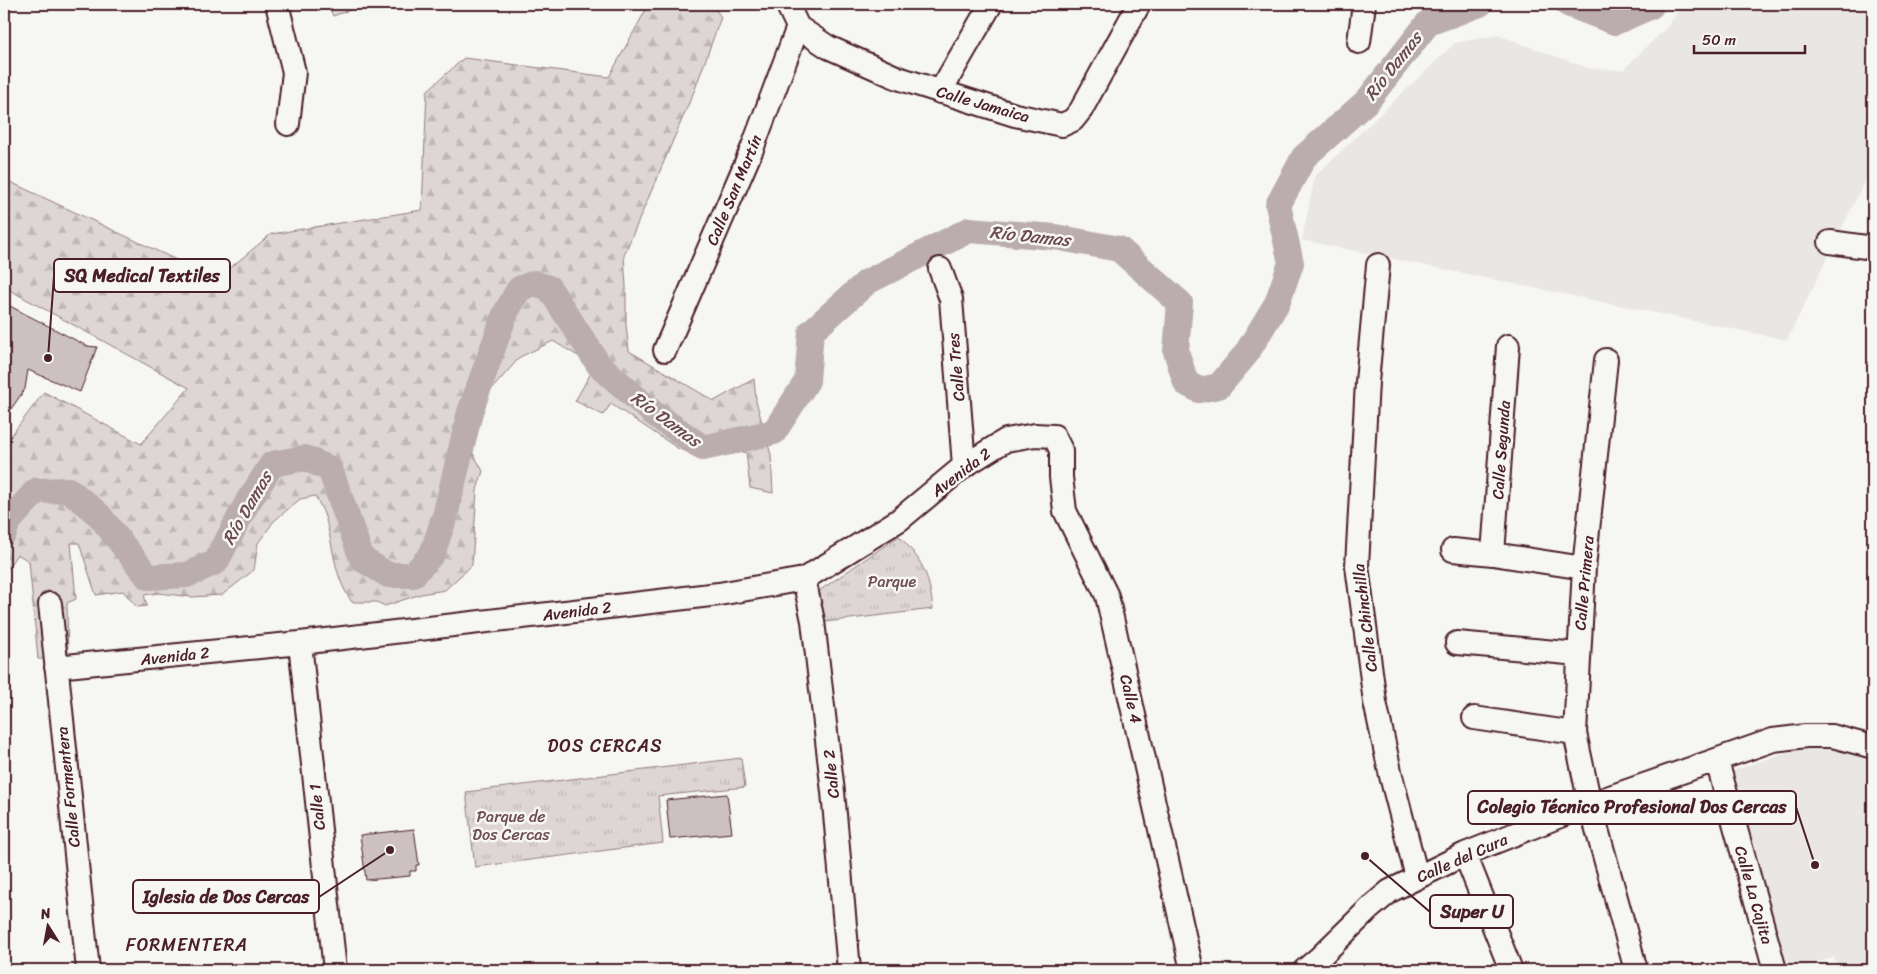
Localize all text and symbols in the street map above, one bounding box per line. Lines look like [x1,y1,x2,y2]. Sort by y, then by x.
scale bar [1694,22,1806,54]
water label: Río Damas [1356,23,1431,108]
text: 50 m [1702,27,1737,53]
street label: Calle Jamaica [933,77,1033,131]
street label: Calle San Martín [698,130,771,250]
water label: Río Damas [988,216,1073,256]
callout: SQ Medical Textiles [54,259,230,292]
text: SQ Medical Textiles [63,260,220,292]
street label: Calle Tres [939,331,973,402]
water label: Río Damas [624,382,709,457]
street label: Calle Segunda [1483,399,1519,500]
street label: Avenida 2 [924,440,997,505]
water label: Río Damas [213,464,282,551]
street label: Calle Primera [1565,533,1603,632]
street label: Calle Chinchilla [1344,561,1386,674]
park label: Parque [868,567,916,596]
street label: Avenida 2 [540,592,613,630]
street label: Avenida 2 [138,638,211,674]
street label: Calle 4 [1111,672,1151,726]
street label: Calle Formentera [47,725,89,849]
district label: DOS CERCAS [548,730,662,762]
street label: Calle 2 [814,748,848,800]
street label: Calle 1 [300,782,334,832]
callout: Colegio Técnico Profesional Dos Cercas [1468,791,1796,824]
text: Colegio Técnico Profesional Dos Cercas [1477,791,1787,823]
park label: Parque de Dos Cercas [472,802,550,849]
street label: Calle del Cura [1412,825,1513,891]
street label: Calle La Cajita [1726,842,1782,948]
callout: Iglesia de Dos Cercas [133,880,319,913]
text: Iglesia de Dos Cercas [142,881,310,913]
callout: Super U [1430,895,1513,928]
text: Super U [1439,896,1505,928]
text: N [37,900,53,927]
north arrow [22,902,72,952]
district label: FORMENTERA [126,929,248,961]

